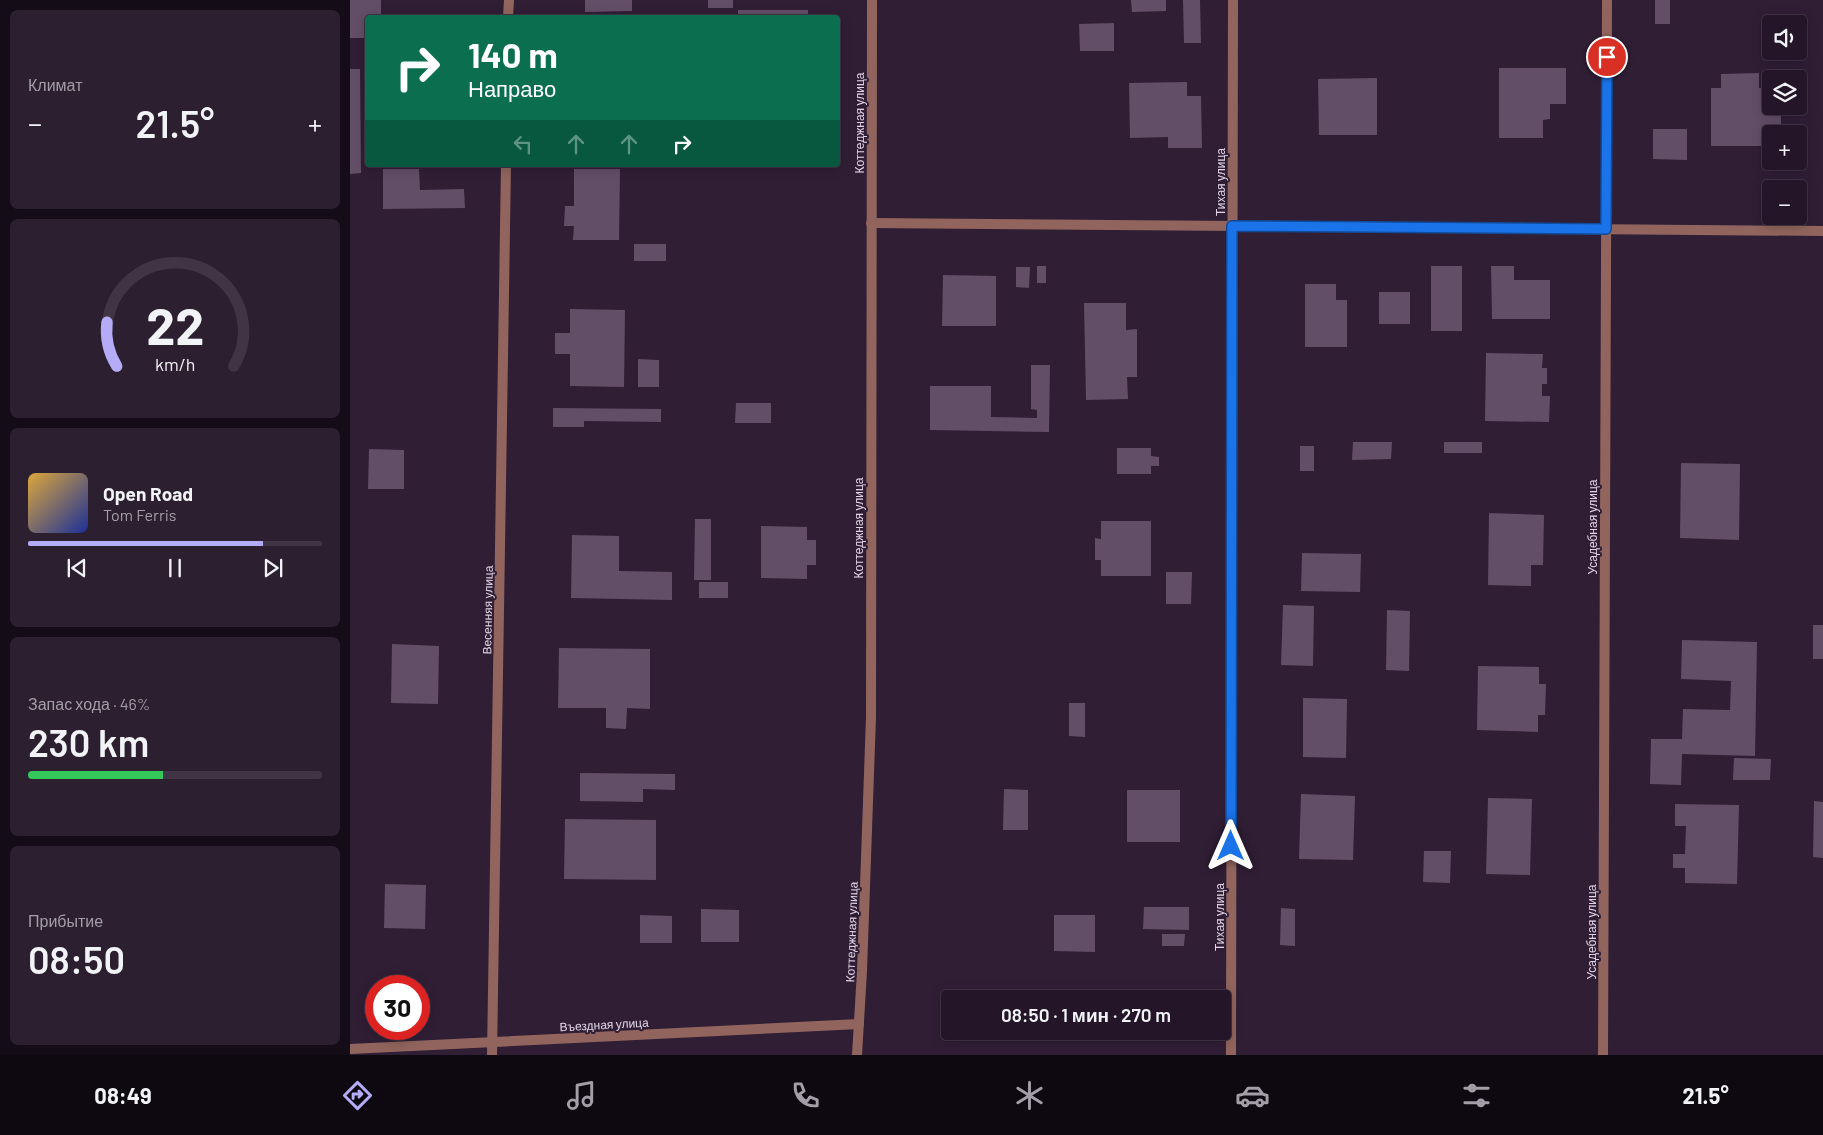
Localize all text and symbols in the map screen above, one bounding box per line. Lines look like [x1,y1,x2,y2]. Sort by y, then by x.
map controls [1762,15,1807,225]
button: sound [1762,15,1807,60]
text: 140 m [468,33,558,75]
icon: right [385,35,450,100]
pin [1586,36,1628,78]
icon: arrive [1593,43,1621,71]
button: layers [1762,70,1807,115]
street label: Коттеджная улица [852,72,867,173]
text: Климат [28,75,82,94]
text: Направо [468,75,556,101]
text: 21.5° [136,100,214,146]
text: − [28,106,42,140]
text: + [308,106,322,140]
button: + [1762,125,1807,170]
icon: left [509,130,537,158]
icon: ahead [562,130,590,158]
icon: ahead [615,130,643,158]
icon: right [668,130,696,158]
street label: Тихая улица [1213,148,1228,216]
button: − [1762,180,1807,225]
text: 22 [146,293,204,355]
text: km/h [155,353,195,375]
street label: Коттеджная улица [851,477,866,578]
street label: Усадебная улица [1585,479,1600,575]
text: Open Road [103,482,193,505]
text: Tom Ferris [103,505,177,524]
icon: previous [63,554,91,582]
icon: pause [161,554,189,582]
icon: next [259,554,287,582]
street label: Весенняя улица [479,565,496,655]
text: Запас хода · 46% [28,694,150,713]
text: 230 km [28,719,149,765]
position arrow [1204,819,1256,871]
street label: Коттеджная улица [842,881,861,983]
street label: Тихая улица [1212,883,1227,951]
street label: Усадебная улица [1584,884,1599,980]
text: Прибытие [28,911,103,930]
text: 08:50 [28,936,125,982]
speed limit sign: 30 [365,975,430,1040]
text: 08:50 · 1 мин · 270 m [1001,1003,1171,1026]
street label: Въездная улица [559,1015,649,1034]
icon: directions [340,1078,375,1113]
icon: music [564,1078,599,1113]
icon: phone [788,1078,823,1113]
icon: climate [1012,1078,1047,1113]
icon: car [1235,1078,1270,1113]
icon: filters [1459,1078,1494,1113]
text: 08:49 [94,1082,152,1108]
text: 21.5° [1683,1082,1729,1108]

